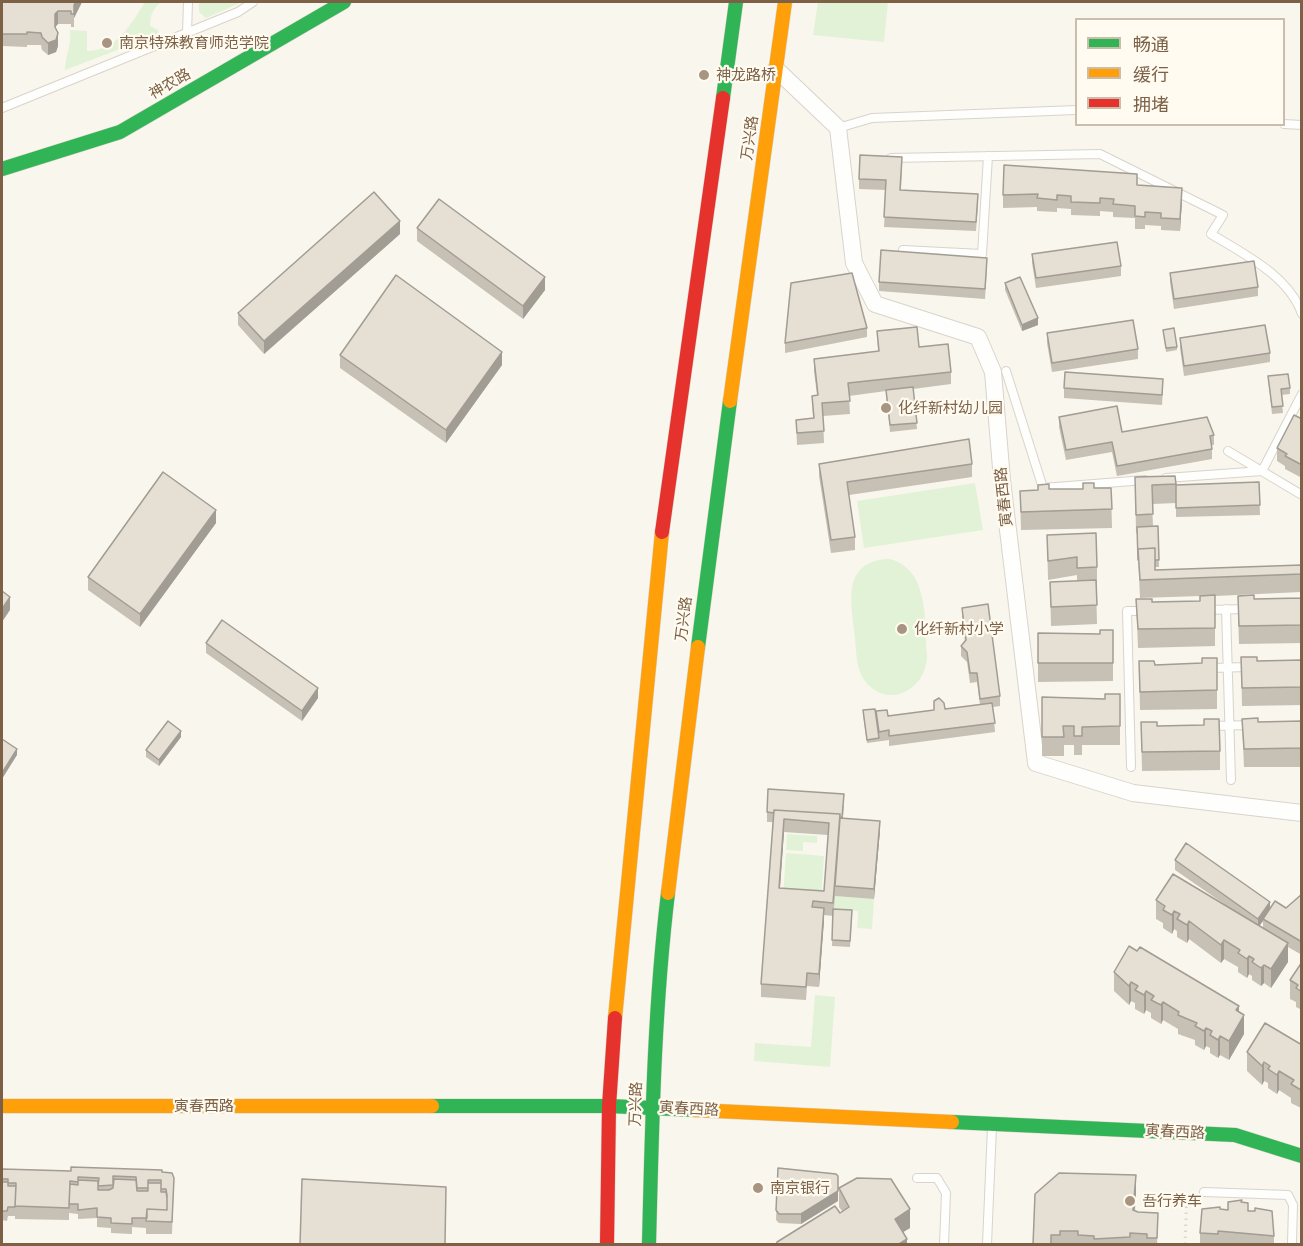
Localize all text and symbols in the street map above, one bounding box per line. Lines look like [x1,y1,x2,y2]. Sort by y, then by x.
legend [1075,18,1285,126]
text: 畅通 [1133,33,1169,56]
place label: 南京特殊教育师范学院 [119,34,269,52]
marker: 南京特殊教育师范学院 [100,36,114,50]
text: 缓行 [1133,63,1169,86]
street label: 神农路 [146,65,194,103]
place label: 神龙路桥 [716,66,776,84]
marker: 神龙路桥 [697,68,711,82]
text: 拥堵 [1133,93,1169,116]
street label: 万兴路 [738,114,762,162]
place label: 化纤新村幼儿园 [898,399,1003,417]
marker: 化纤新村幼儿园 [879,401,893,415]
street label: 寅春西路 [992,466,1016,528]
street label: 万兴路 [672,596,696,642]
place label: 化纤新村小学 [914,620,1004,638]
marker: 化纤新村小学 [895,622,909,636]
street label: 万兴路 [626,1081,646,1127]
street label: 寅春西路 [174,1097,234,1115]
street label: 寅春西路 [659,1098,719,1120]
street label: 寅春西路 [1145,1121,1205,1143]
place label: 南京银行 [770,1179,830,1197]
marker: 南京银行 [751,1181,765,1195]
place label: 吾行养车 [1142,1192,1202,1210]
marker: 吾行养车 [1123,1194,1137,1208]

